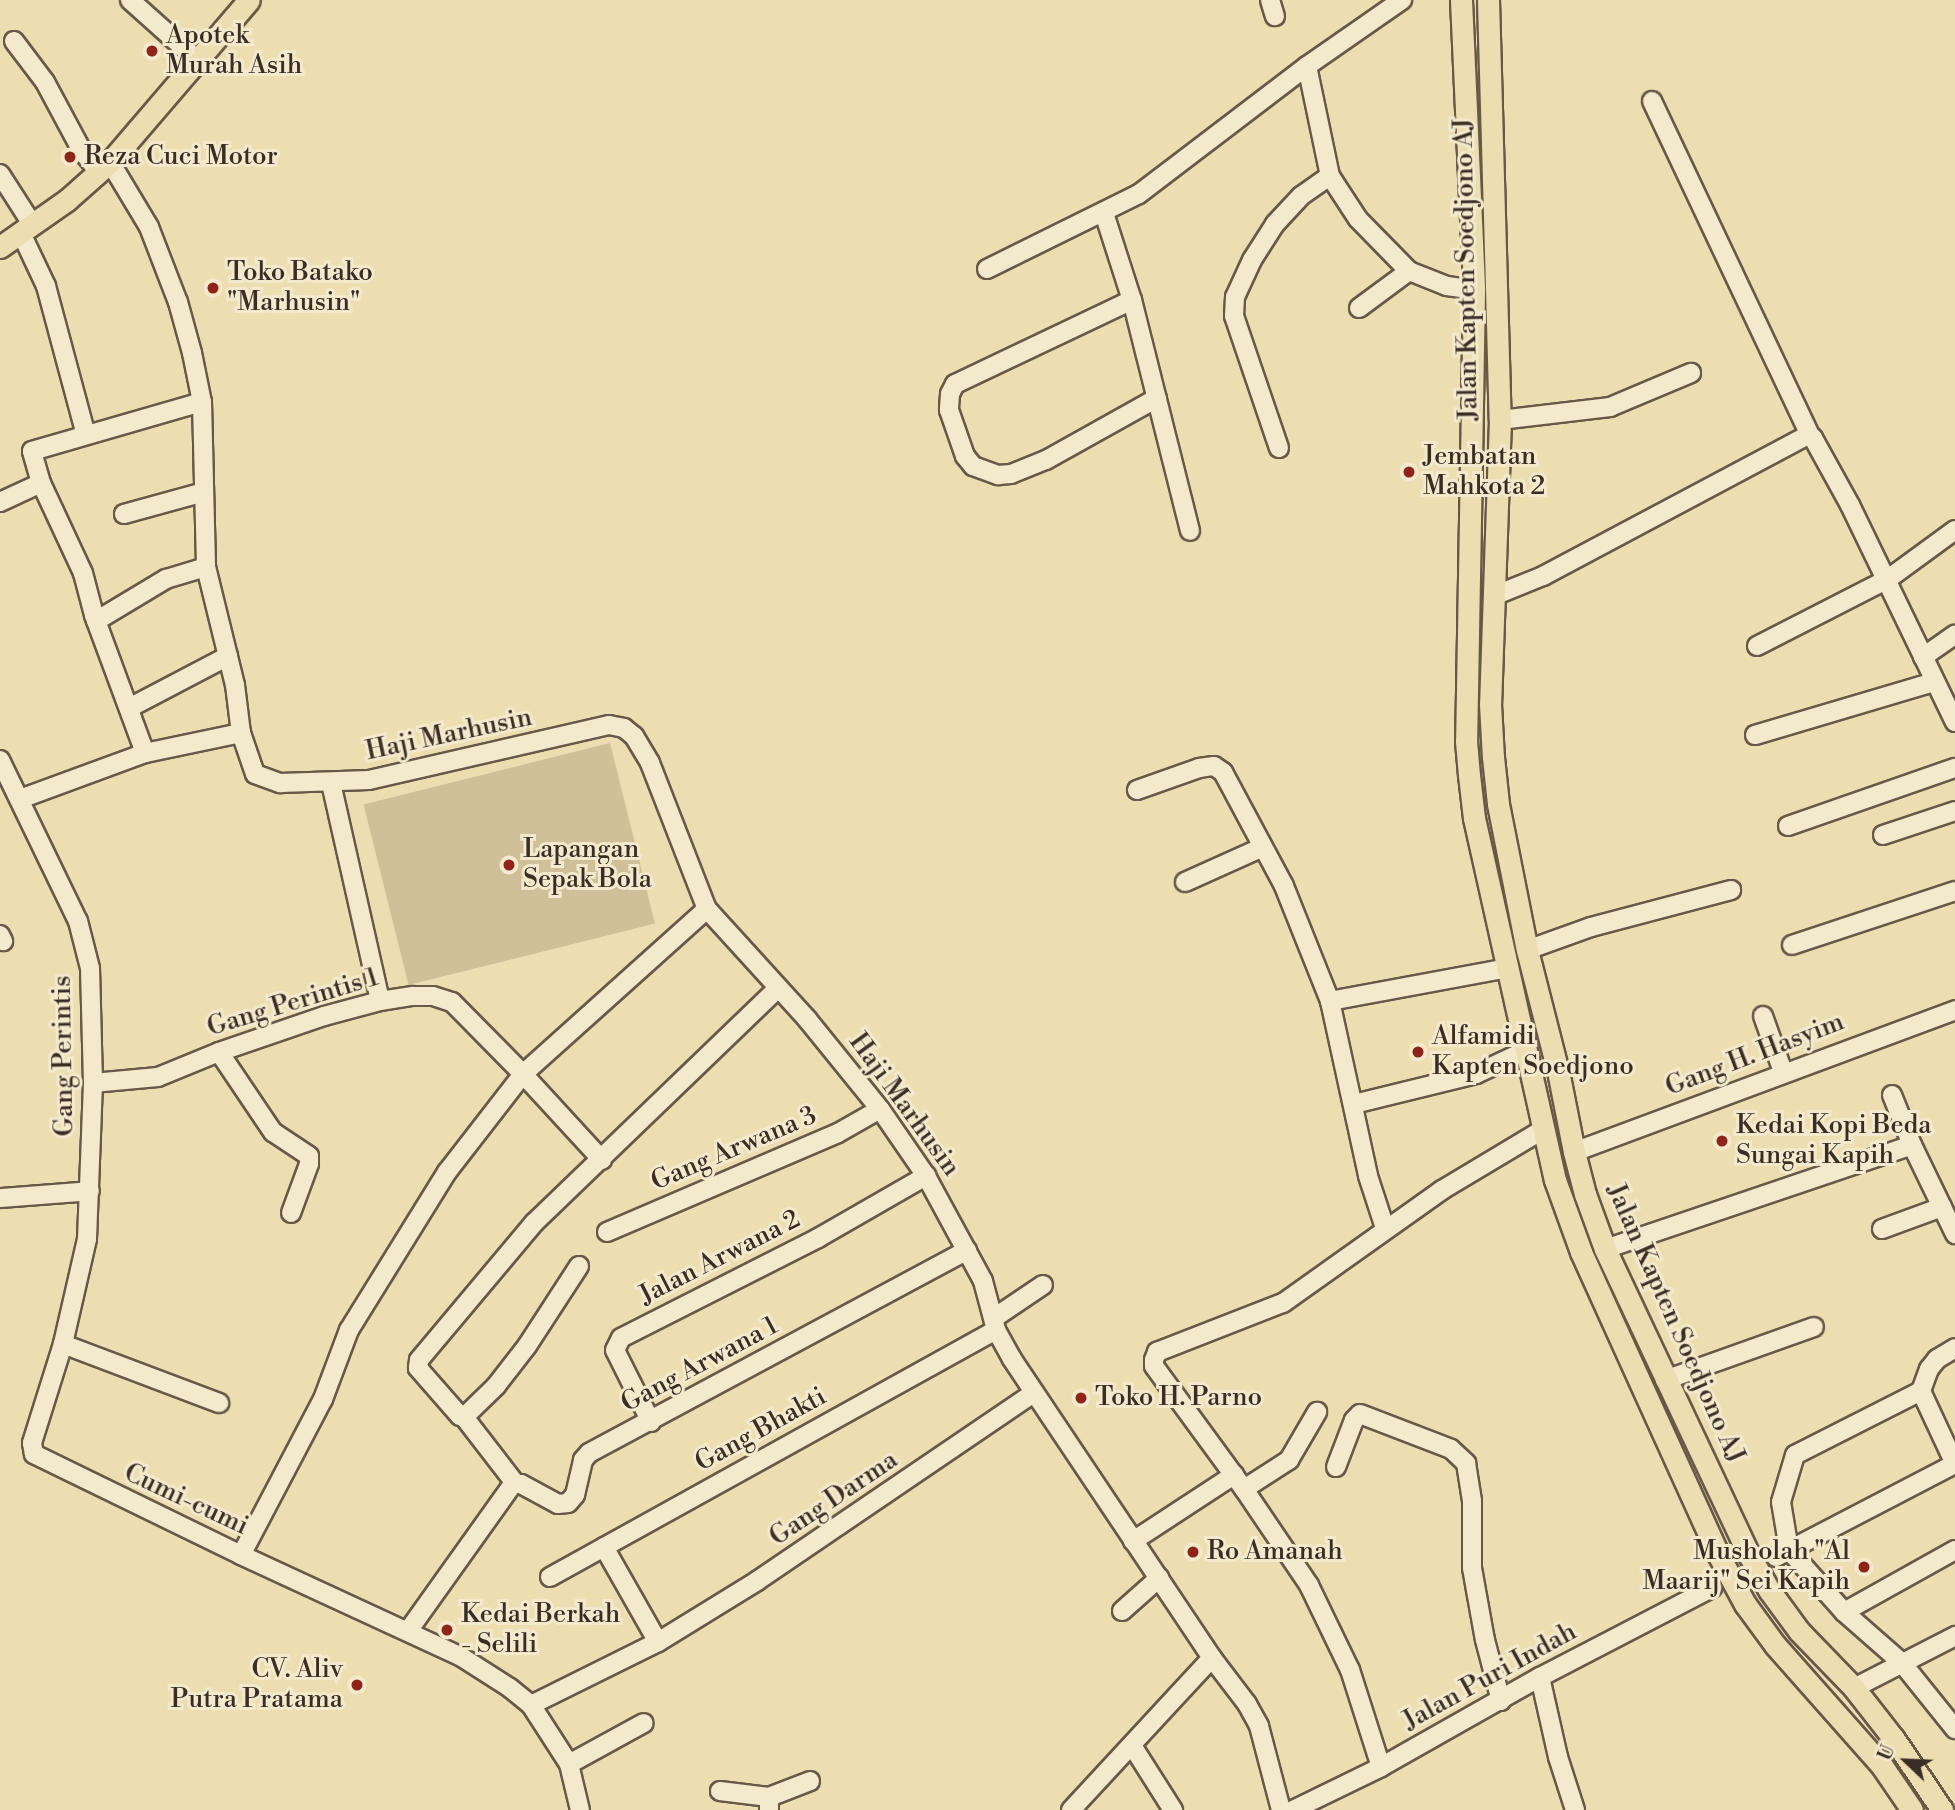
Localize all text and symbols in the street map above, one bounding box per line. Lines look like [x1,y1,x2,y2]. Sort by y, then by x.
place label: Apotek Murah Asih [166,20,302,82]
marker: Apotek Murah Asih [144,43,160,59]
street label: Jalan Kapten Soedjono AJ [1449,117,1485,421]
place label: Reza Cuci Motor [84,141,278,173]
marker: Reza Cuci Motor [62,149,78,165]
place label: Toko Batako "Marhusin" [227,257,373,318]
marker: Toko Batako "Marhusin" [205,280,221,296]
place label: Jembatan Mahkota 2 [1423,441,1545,503]
marker: Jembatan Mahkota 2 [1401,464,1417,480]
street label: Haji Marhusin [363,702,535,768]
place label: Lapangan Sepak Bola [523,834,652,896]
marker: Lapangan Sepak Bola [501,857,517,873]
street label: Gang Perintis 1 [204,962,382,1044]
street label: Gang Perintis [47,975,81,1137]
street label: Gang H. Hasyim [1661,1007,1849,1103]
place label: Alfamidi Kapten Soedjono [1432,1021,1634,1082]
street label: Haji Marhusin [842,1027,966,1183]
marker: Alfamidi Kapten Soedjono [1410,1044,1426,1060]
street label: Gang Arwana 3 [647,1100,821,1198]
place label: Kedai Kopi Beda Sungai Kapih [1736,1110,1931,1172]
marker: Kedai Kopi Beda Sungai Kapih [1714,1133,1730,1149]
street label: Jalan Kapten Soedjono AJ [1599,1179,1751,1469]
street label: Jalan Arwana 2 [635,1204,805,1312]
street label: Gang Arwana 1 [616,1311,784,1419]
street label: Gang Bhakti [690,1381,832,1479]
place label: Toko H. Parno [1095,1382,1262,1414]
marker: Toko H. Parno [1073,1390,1089,1406]
street label: Gang Darma [764,1445,904,1553]
street label: Cumi-cumi [119,1458,253,1542]
place label: Ro Amanah [1207,1536,1343,1568]
place label: Musholah "Al Maarij" Sei Kapih [1642,1536,1850,1598]
marker: Ro Amanah [1185,1544,1201,1560]
marker: Musholah "Al Maarij" Sei Kapih [1856,1559,1872,1575]
place label: Kedai Berkah - Selili [461,1599,620,1660]
street label: Jalan Puri Indah [1398,1617,1582,1737]
marker: Kedai Berkah - Selili [439,1622,455,1638]
place label: CV. Aliv Putra Pratama [171,1654,343,1716]
marker: CV. Aliv Putra Pratama [349,1677,365,1693]
north arrow [1871,1726,1941,1796]
text: U [1873,1741,1901,1764]

